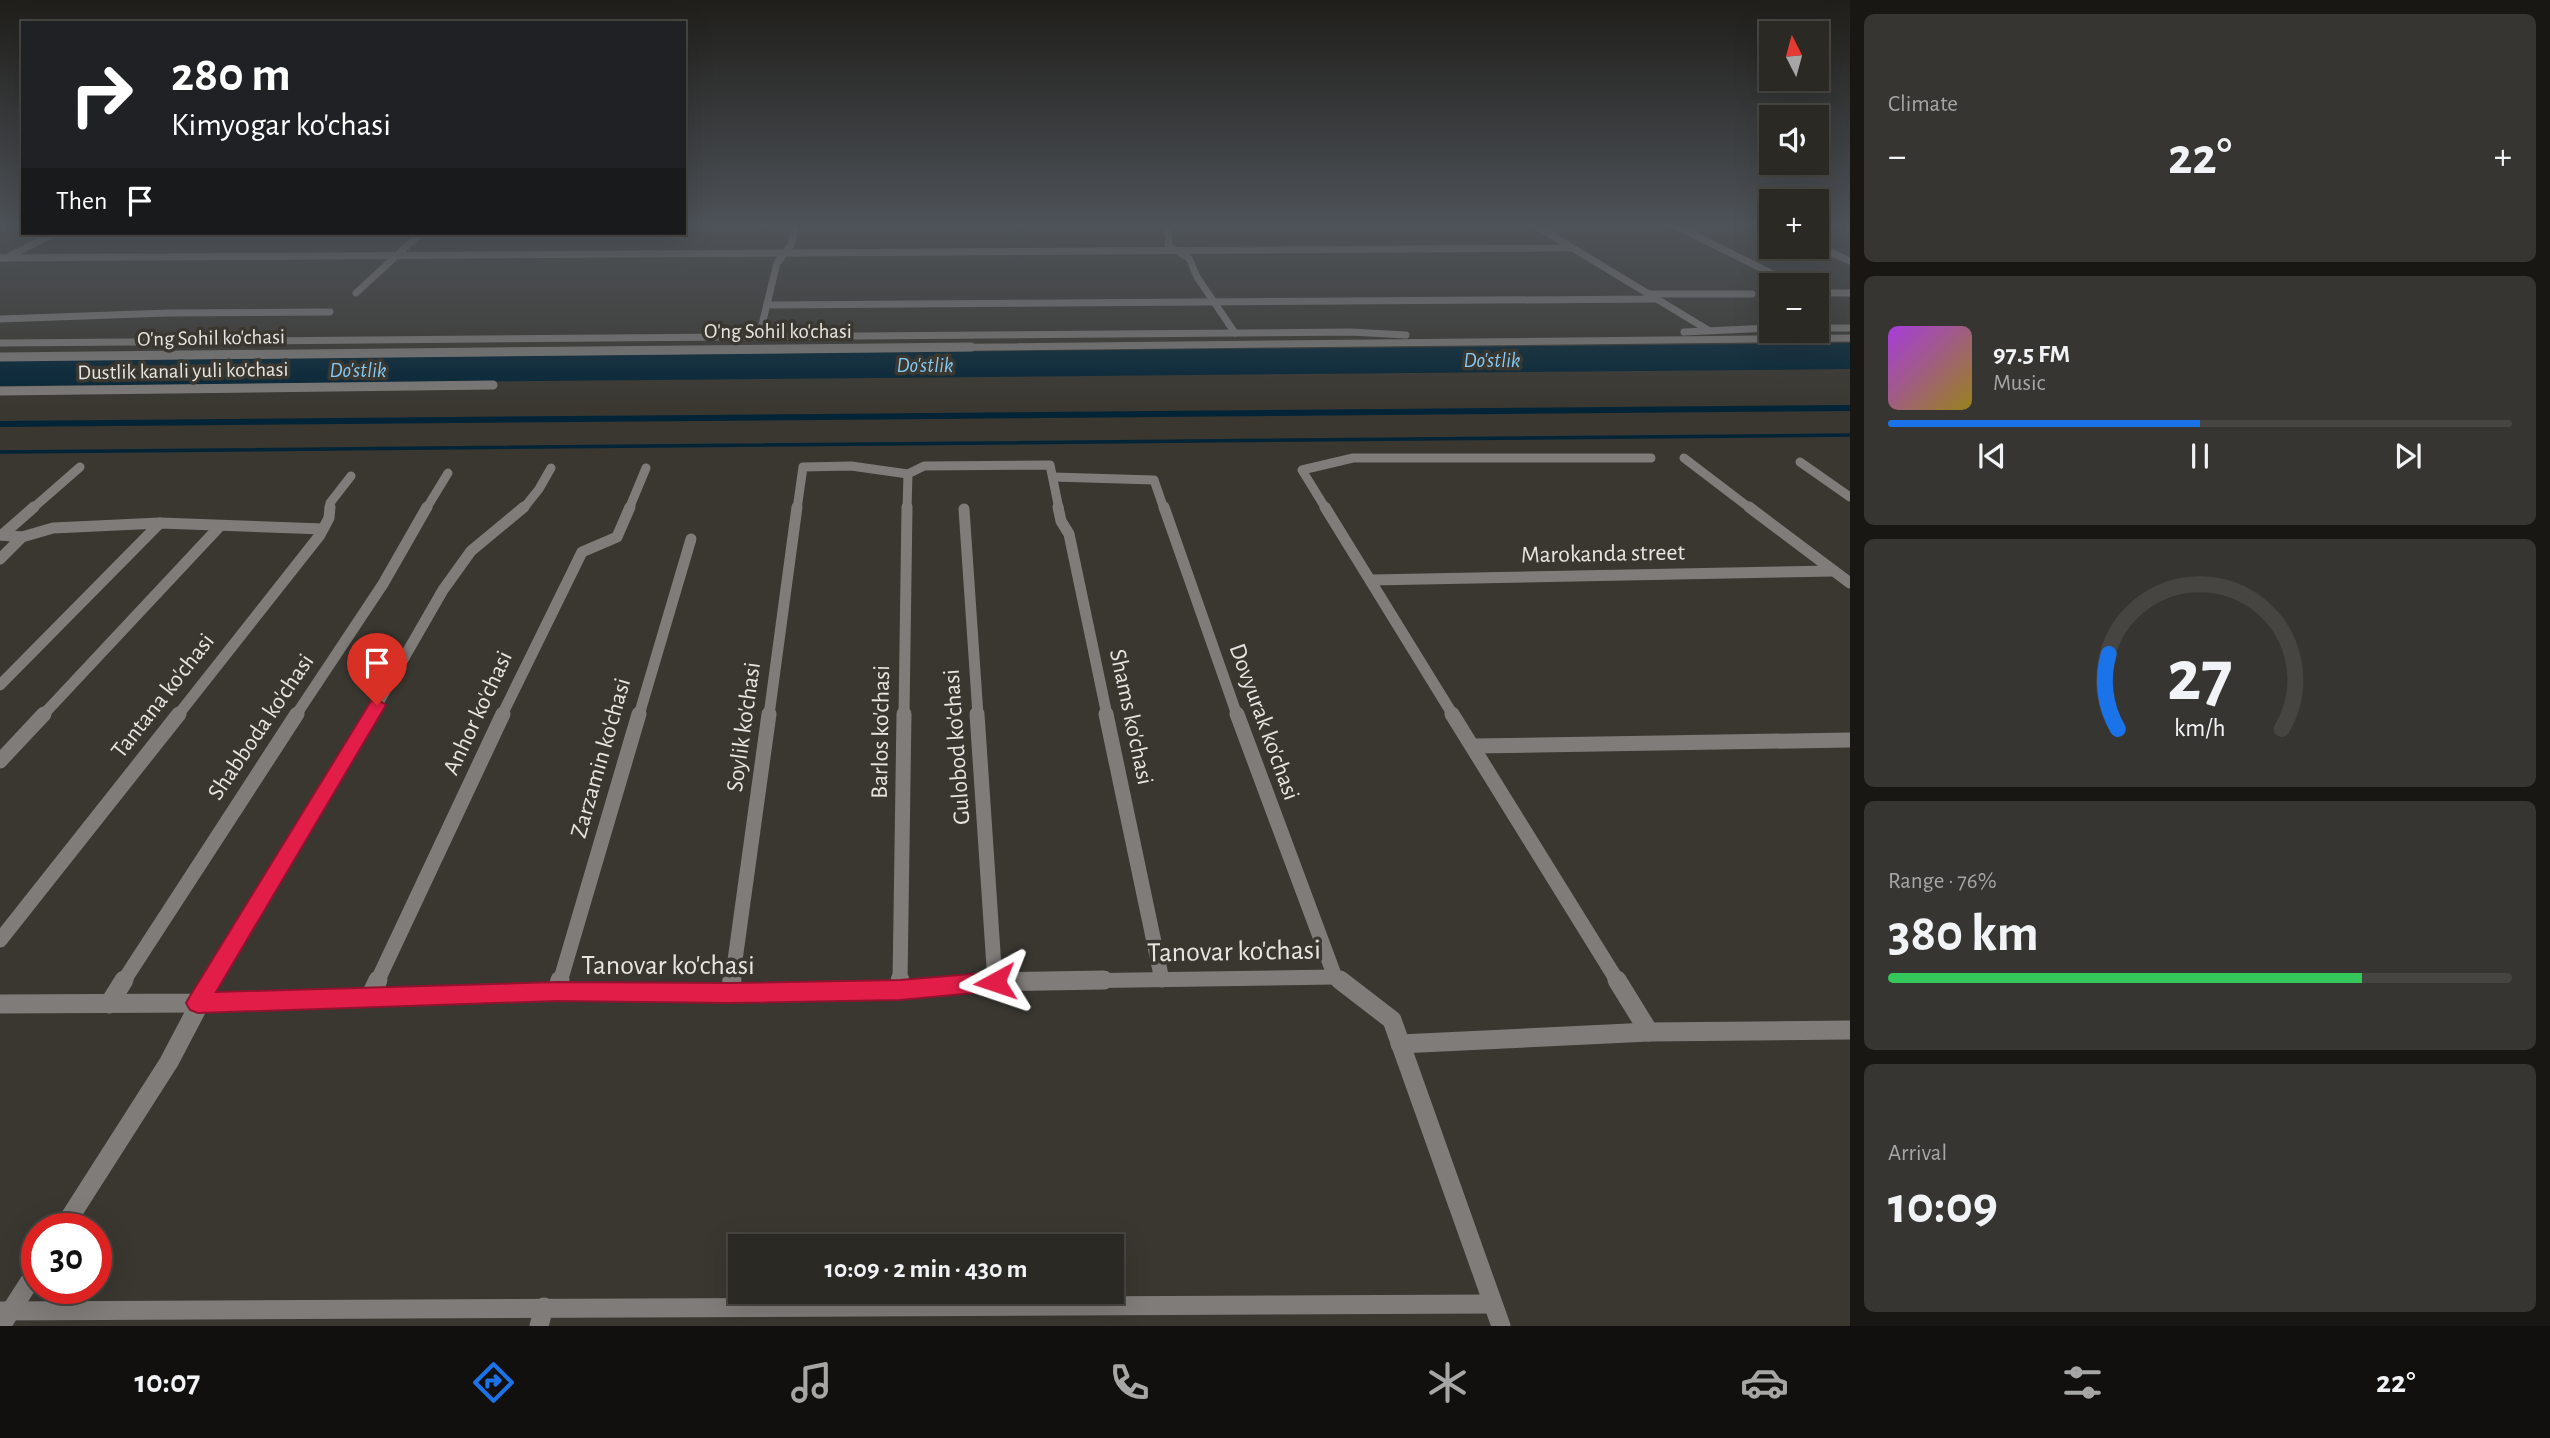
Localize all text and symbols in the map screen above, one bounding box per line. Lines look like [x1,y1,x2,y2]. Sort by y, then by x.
north arrow [1759,21,1829,91]
map controls [1759,21,1829,343]
icon: right [56,49,147,140]
text: 280 m [171,51,291,100]
text: Climate [1888,93,1958,116]
button: sound [1759,105,1829,175]
text: Kimyogar ko'chasi [171,109,391,141]
text: 22° [2168,131,2232,183]
text: − [1888,138,1906,176]
text: + [2494,138,2512,176]
icon: arrive [121,182,159,220]
text: Then [56,188,107,214]
button: + [1759,189,1829,259]
button: − [1759,273,1829,343]
street label: O'ng Sohil ko'chasi [704,321,852,342]
street label: O'ng Sohil ko'chasi [137,326,285,350]
text: 97.5 FM [1993,341,2070,367]
water label: Do'stlik [1464,350,1521,371]
water label: Do'stlik [897,355,954,376]
street label: Dustlik kanali yuli ko'chasi [77,359,289,383]
water label: Do'stlik [330,360,387,381]
text: Music [1993,372,2045,395]
icon: previous [1973,437,2011,475]
icon: pause [2181,437,2219,475]
icon: next [2389,437,2427,475]
street label: Marokanda street [1521,541,1686,567]
street label: Tantana ko'chasi [107,629,219,763]
pin [347,633,407,705]
street label: Dovyurak ko'chasi [1225,641,1303,803]
text: 27 [2167,641,2233,714]
icon: arrive [358,644,396,682]
street label: Anhor ko'chasi [439,647,517,779]
street label: Shams ko'chasi [1105,647,1157,787]
street label: Shabboda ko'chasi [203,650,319,804]
street label: Soylik ko'chasi [723,661,765,793]
street label: Barlos ko'chasi [868,665,894,799]
street label: Gulobod ko'chasi [940,668,974,826]
street label: Zarzamin ko'chasi [567,675,635,841]
text: km/h [2174,716,2226,741]
text: Range · 76% [1888,870,1997,893]
text: 380 km [1888,908,2039,960]
street label: Tanovar ko'chasi [1147,936,1321,968]
position arrow [958,945,1032,1019]
street label: Tanovar ko'chasi [581,952,755,980]
text: Arrival [1888,1142,1947,1165]
text: 10:09 [1888,1180,1998,1232]
speed limit sign: 30 [21,1213,112,1304]
text: 10:09 · 2 min · 430 m [824,1256,1028,1282]
icon: directions [469,1358,518,1407]
icon: music [787,1358,836,1407]
icon: phone [1105,1358,1154,1407]
icon: climate [1423,1358,1472,1407]
icon: car [1740,1358,1789,1407]
icon: filters [2058,1358,2107,1407]
text: 10:07 [134,1366,200,1398]
text: 22° [2376,1366,2416,1398]

